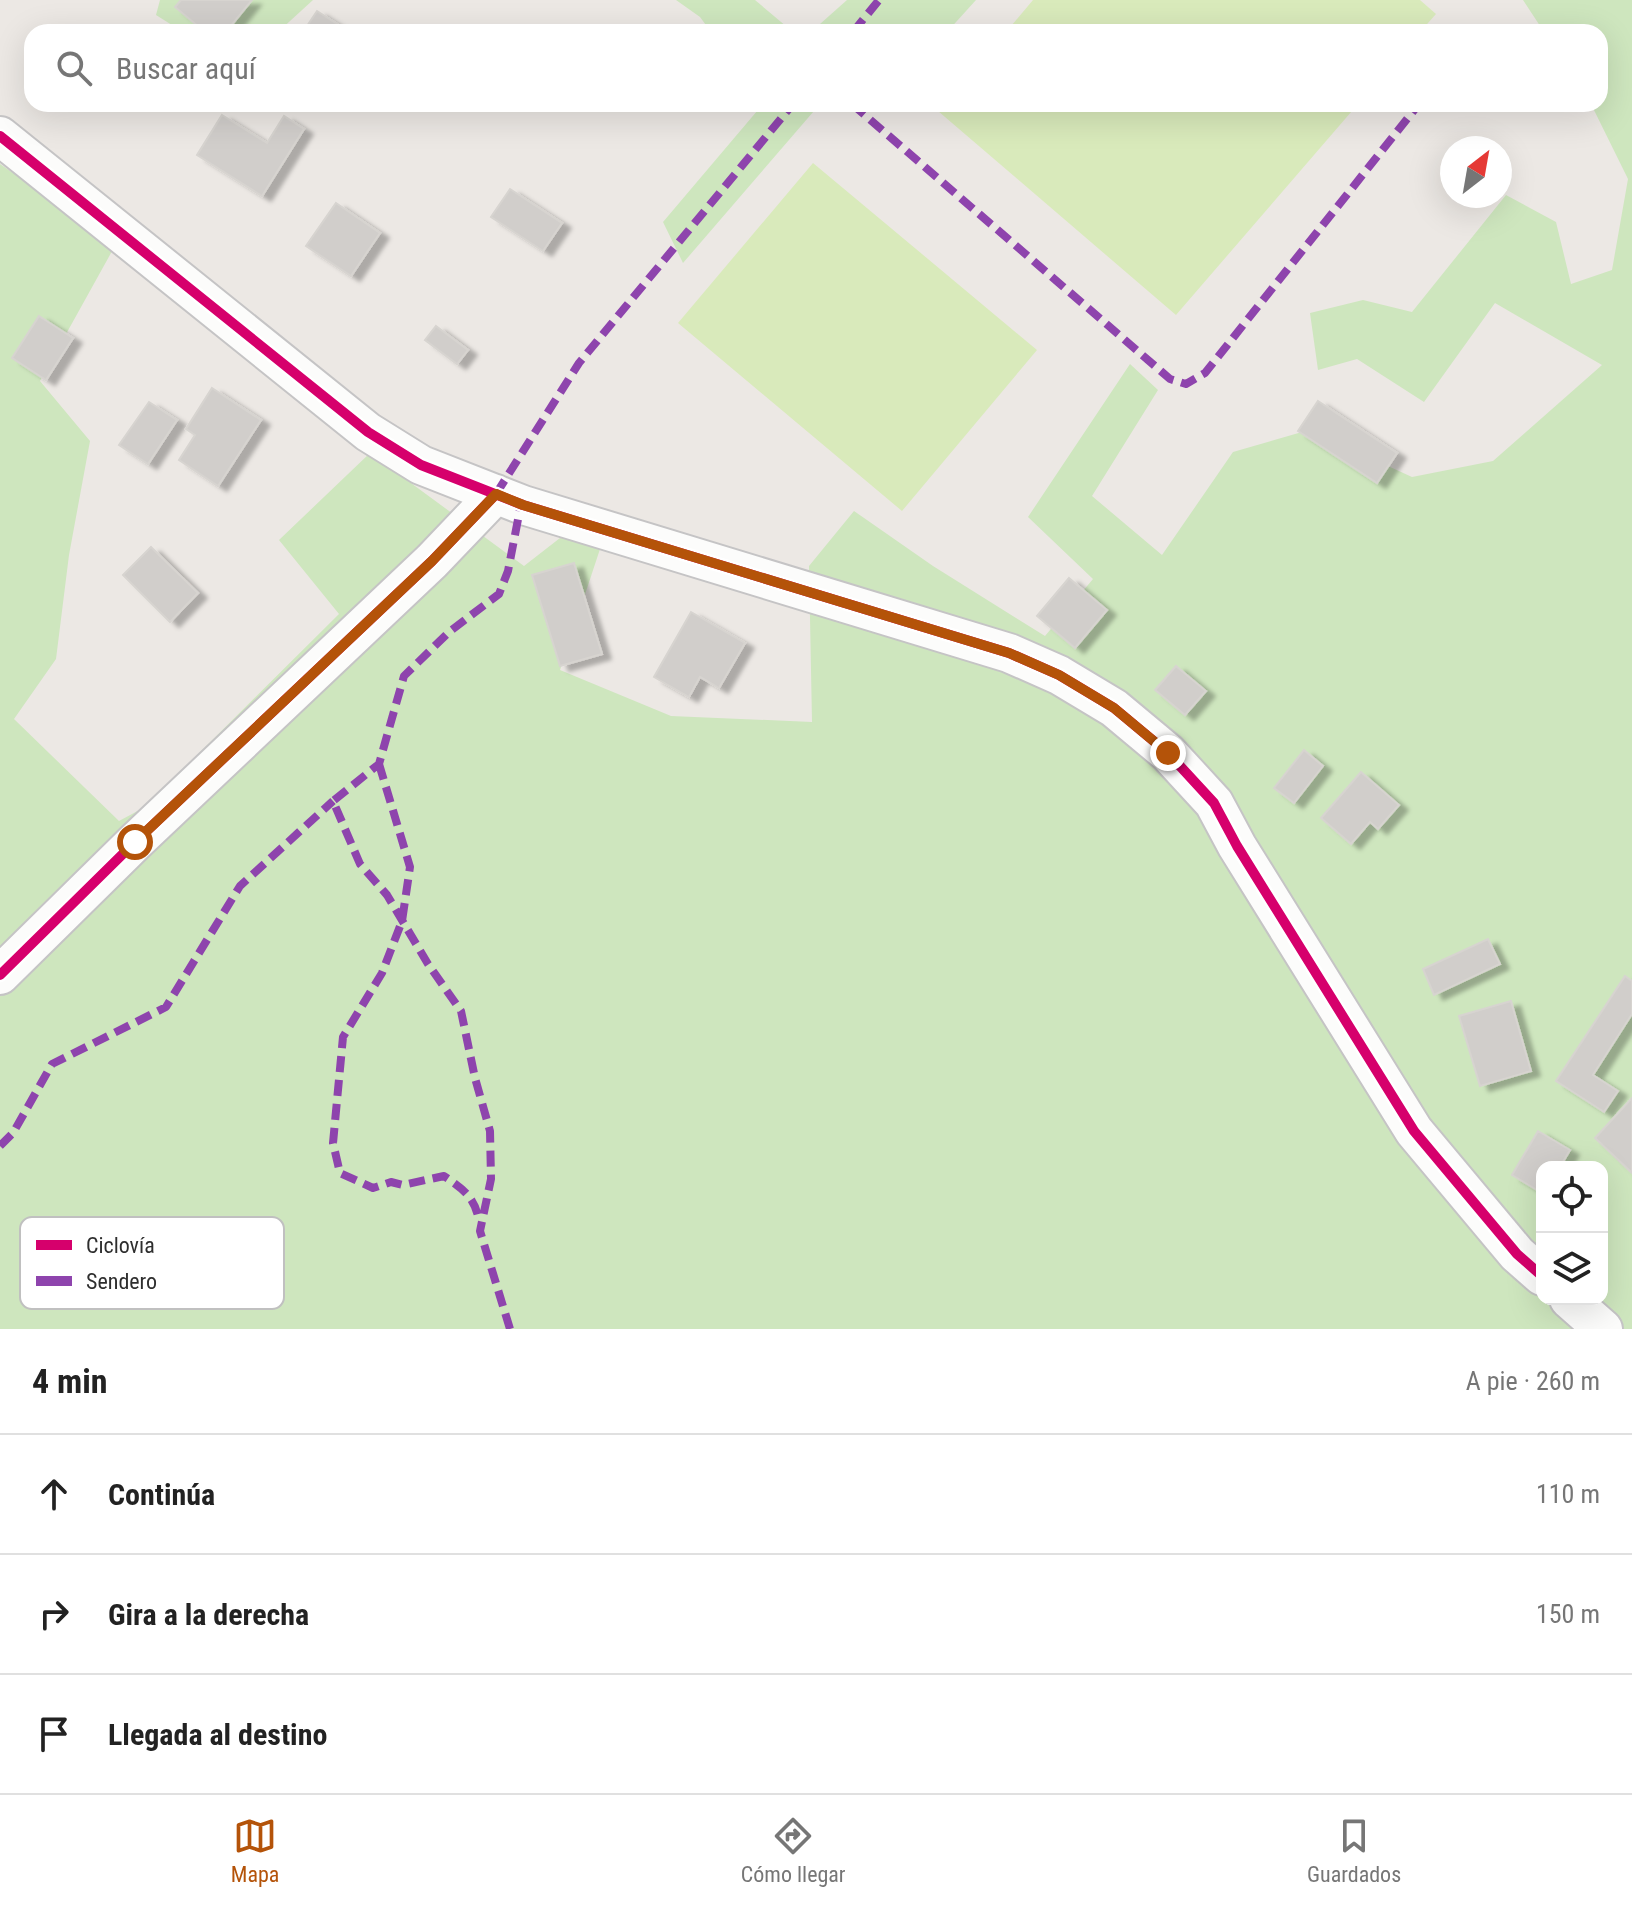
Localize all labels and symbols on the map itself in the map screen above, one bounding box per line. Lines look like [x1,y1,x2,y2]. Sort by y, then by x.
north arrow [1440,136,1512,208]
route end [1150,735,1186,771]
route start [117,824,153,860]
legend [20,1217,284,1309]
text: Ciclovía [86,1233,155,1258]
text: Sendero [86,1269,157,1294]

